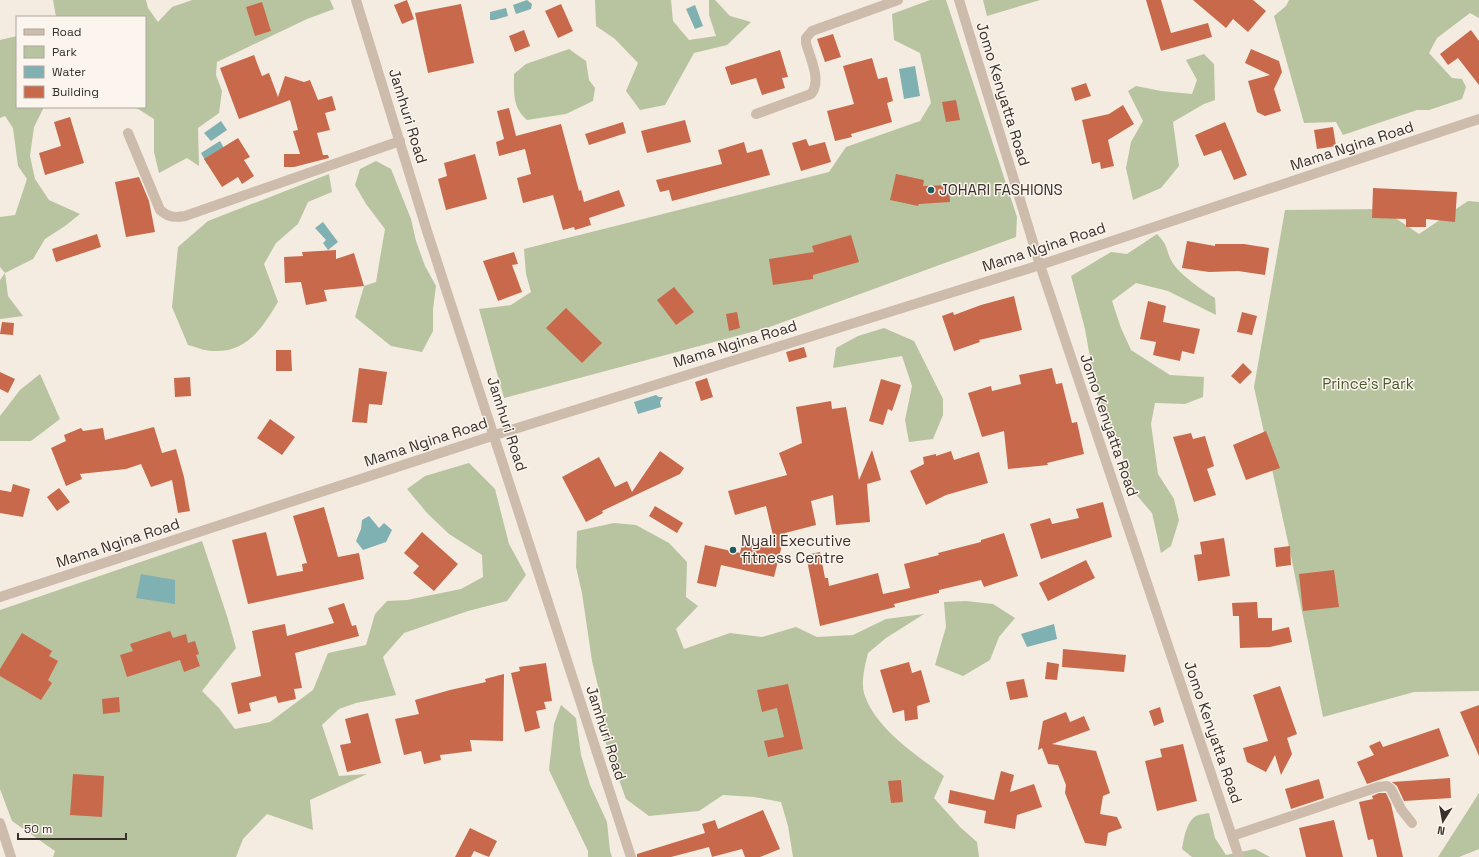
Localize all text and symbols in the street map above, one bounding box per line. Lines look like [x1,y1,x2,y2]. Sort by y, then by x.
legend [16,16,146,108]
street label: Jomo Kenyatta Road [973,20,1034,168]
text: Road [52,24,81,40]
text: Park [52,44,77,60]
text: Water [52,64,86,80]
street label: Jamhuri Road [385,66,432,166]
text: Building [52,84,99,100]
street label: Mama Ngina Road [1288,117,1416,174]
place label: JOHARI FASHIONS [939,180,1063,199]
marker: JOHARI FASHIONS [926,185,936,195]
street label: Mama Ngina Road [980,218,1108,275]
street label: Mama Ngina Road [671,316,799,371]
street label: Jomo Kenyatta Road [1076,351,1143,499]
street label: Jamhuri Road [483,374,532,474]
park label: Prince's Park [1322,374,1414,393]
street label: Mama Ngina Road [362,413,490,470]
street label: Mama Ngina Road [54,514,182,571]
place label: Nyali Executive fitness Centre [741,531,851,567]
marker: Nyali Executive fitness Centre [728,545,738,555]
street label: Jomo Kenyatta Road [1180,658,1247,806]
street label: Jamhuri Road [582,683,631,783]
north arrow [1423,801,1463,841]
scale bar [18,815,126,841]
text: 50 m [24,821,52,837]
text: N [1436,823,1446,838]

